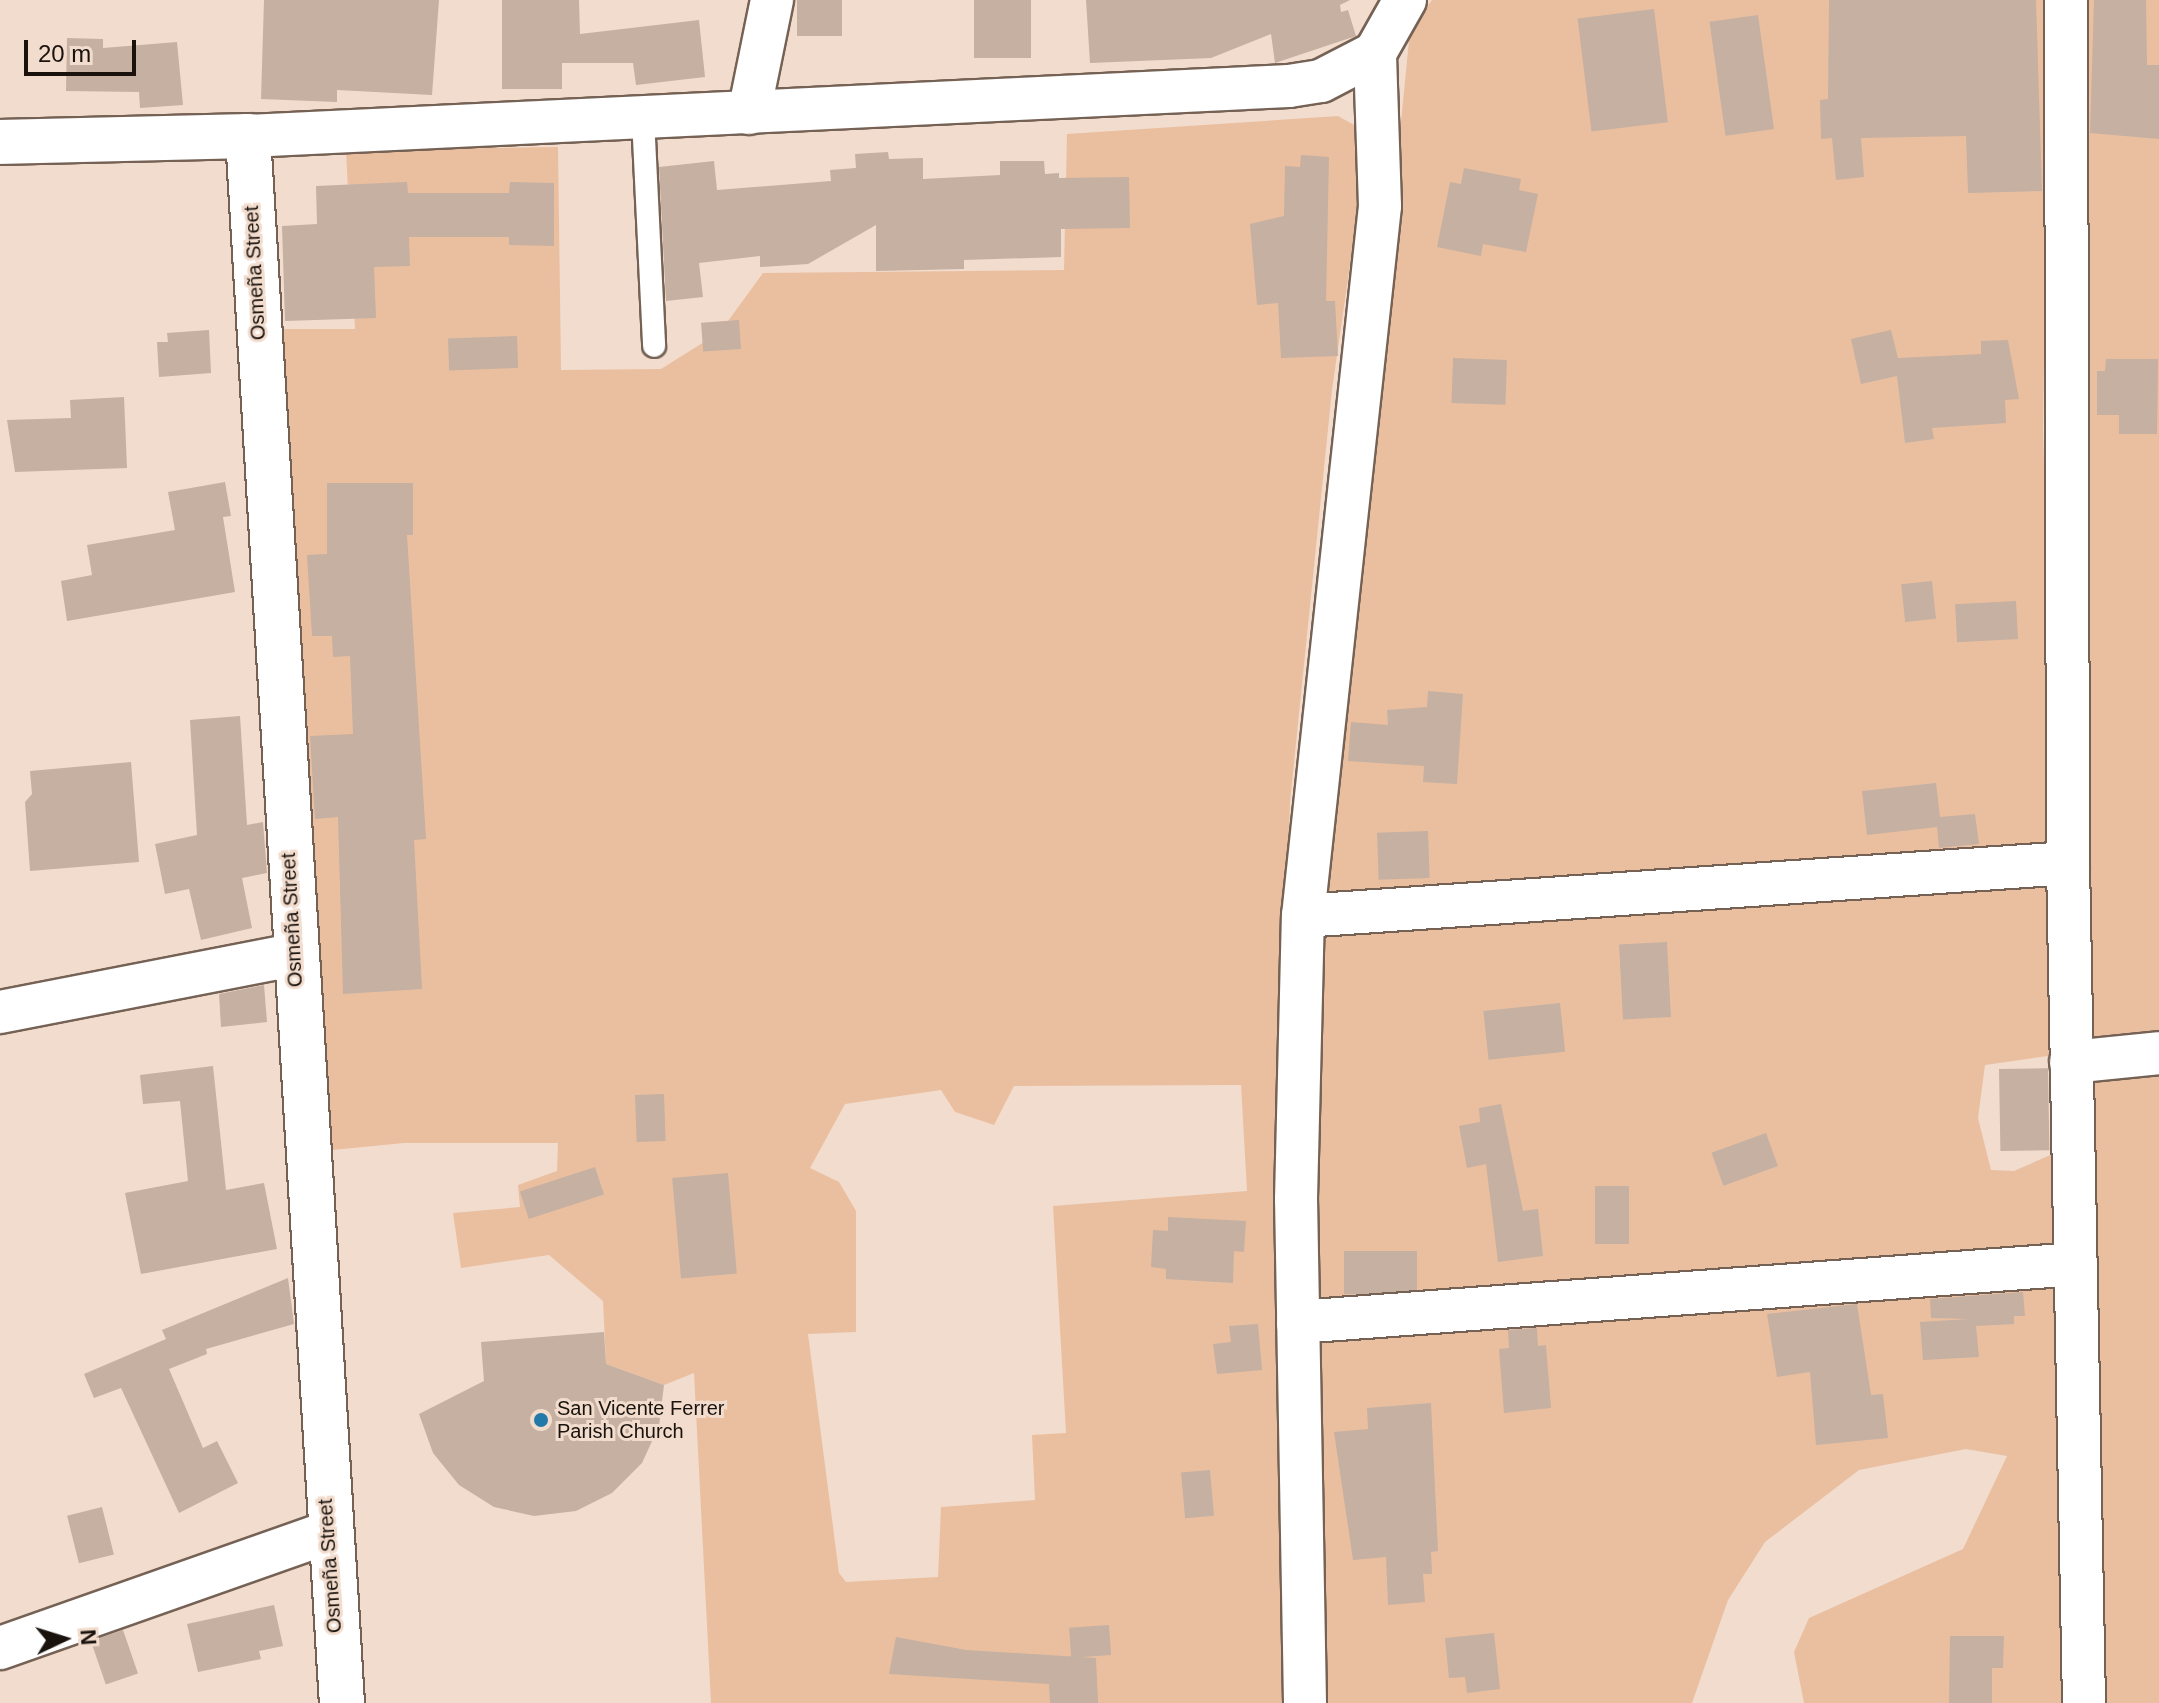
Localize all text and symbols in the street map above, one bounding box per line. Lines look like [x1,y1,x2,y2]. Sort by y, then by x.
scale bar [28,24,140,74]
text: 20 m [38,40,91,67]
street label: Osmeña Street [239,205,271,341]
street label: Osmeña Street [276,852,308,988]
place label: San Vicente Ferrer Parish Church [557,1396,724,1443]
marker: San Vicente Ferrer Parish Church [532,1411,550,1429]
street label: Osmeña Street [313,1498,347,1634]
north arrow [24,1599,104,1679]
text: N [75,1628,101,1646]

